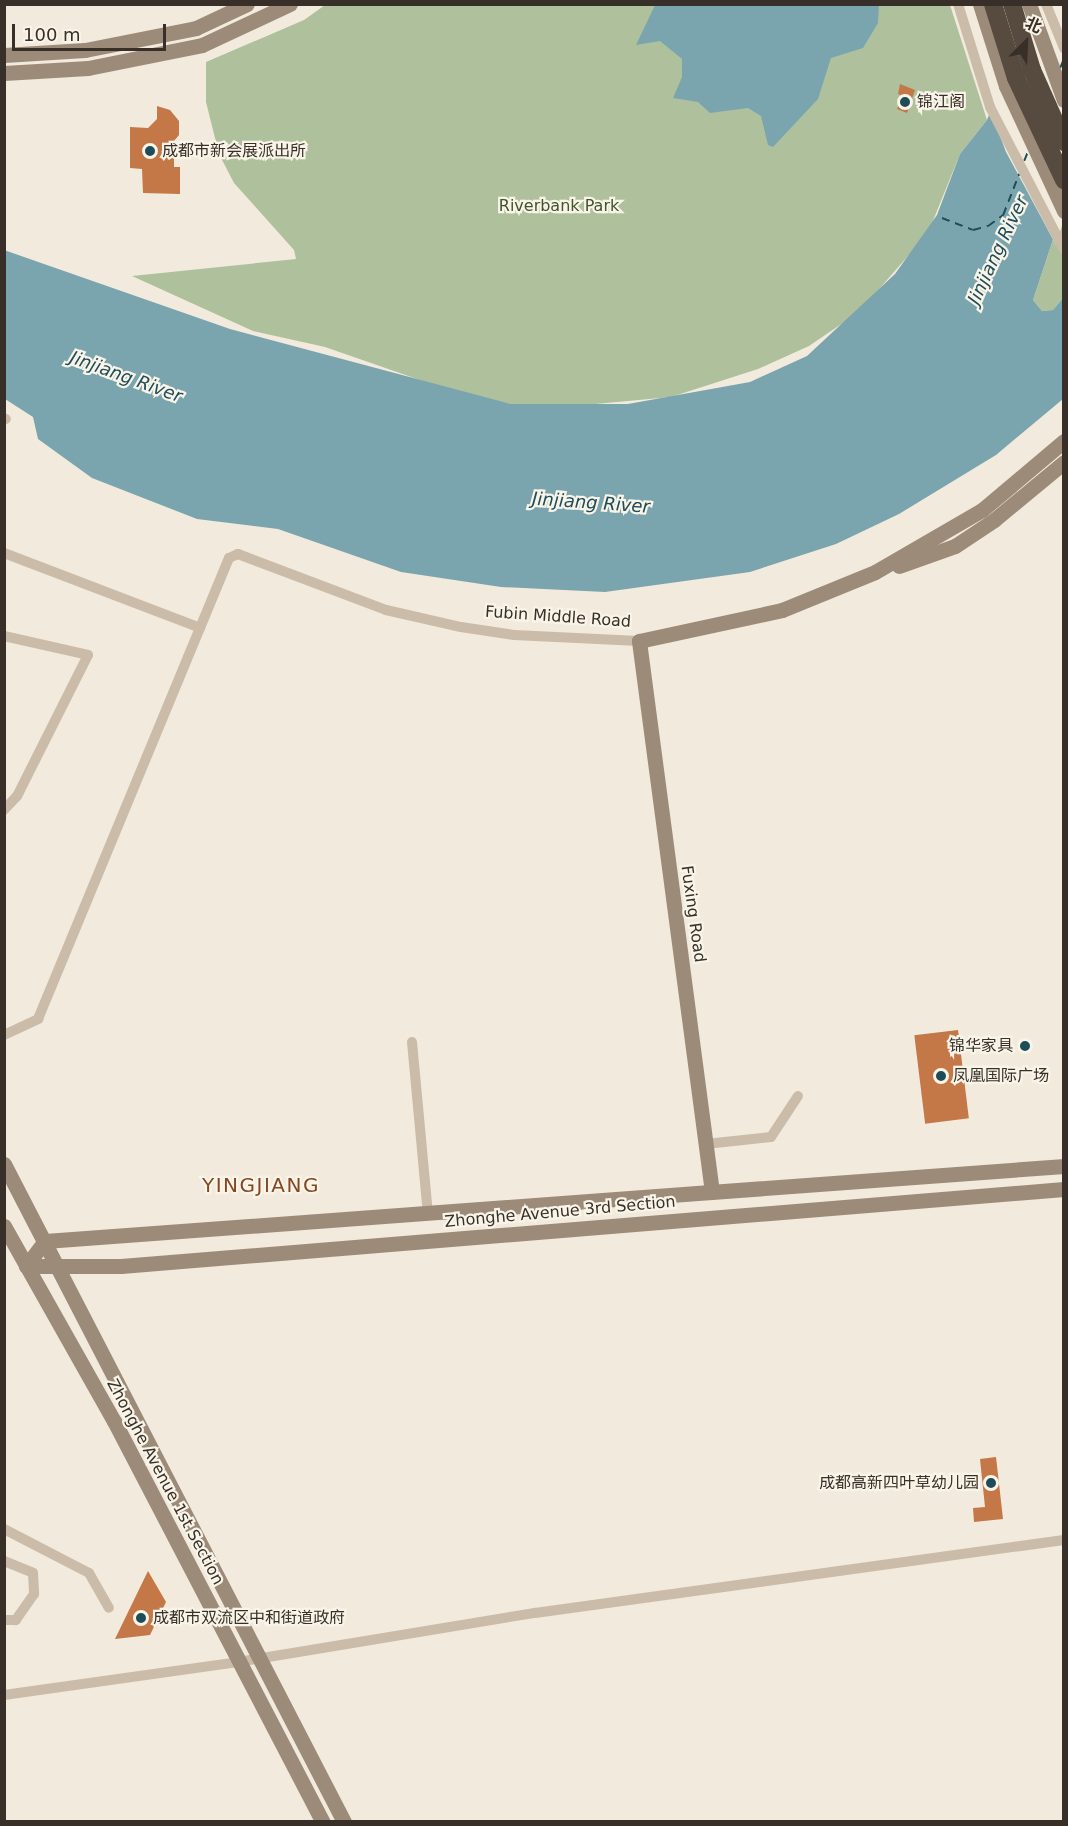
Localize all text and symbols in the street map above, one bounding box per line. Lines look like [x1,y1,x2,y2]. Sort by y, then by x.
scale bar [15,12,170,50]
north arrow [996,12,1056,72]
text: 北 [1022,13,1045,37]
text: 100 m [23,24,81,45]
place label: 锦江阁 [917,92,965,112]
marker: 锦江阁 [898,95,912,109]
place label: 成都市新会展派出所 [162,141,306,161]
marker: 成都市新会展派出所 [143,144,157,158]
water label: Jinjiang River [963,192,1033,308]
park label: Riverbank Park [499,196,619,216]
water label: Jinjiang River [67,347,185,407]
water label: Jinjiang River [531,488,651,518]
street label: Fubin Middle Road [484,602,632,632]
street label: Fuxing Road [677,864,709,964]
place label: 锦华家具 [949,1036,1013,1056]
marker: 锦华家具 [1018,1039,1032,1053]
place label: 凤凰国际广场 [953,1066,1049,1086]
marker: 凤凰国际广场 [934,1069,948,1083]
district label: YINGJIANG [202,1173,320,1197]
street label: Zhonghe Avenue 3rd Section [444,1192,676,1232]
street label: Zhonghe Avenue 1st Section [103,1376,227,1588]
place label: 成都高新四叶草幼儿园 [819,1473,979,1493]
marker: 成都高新四叶草幼儿园 [984,1476,998,1490]
place label: 成都市双流区中和街道政府 [153,1608,345,1628]
marker: 成都市双流区中和街道政府 [134,1611,148,1625]

